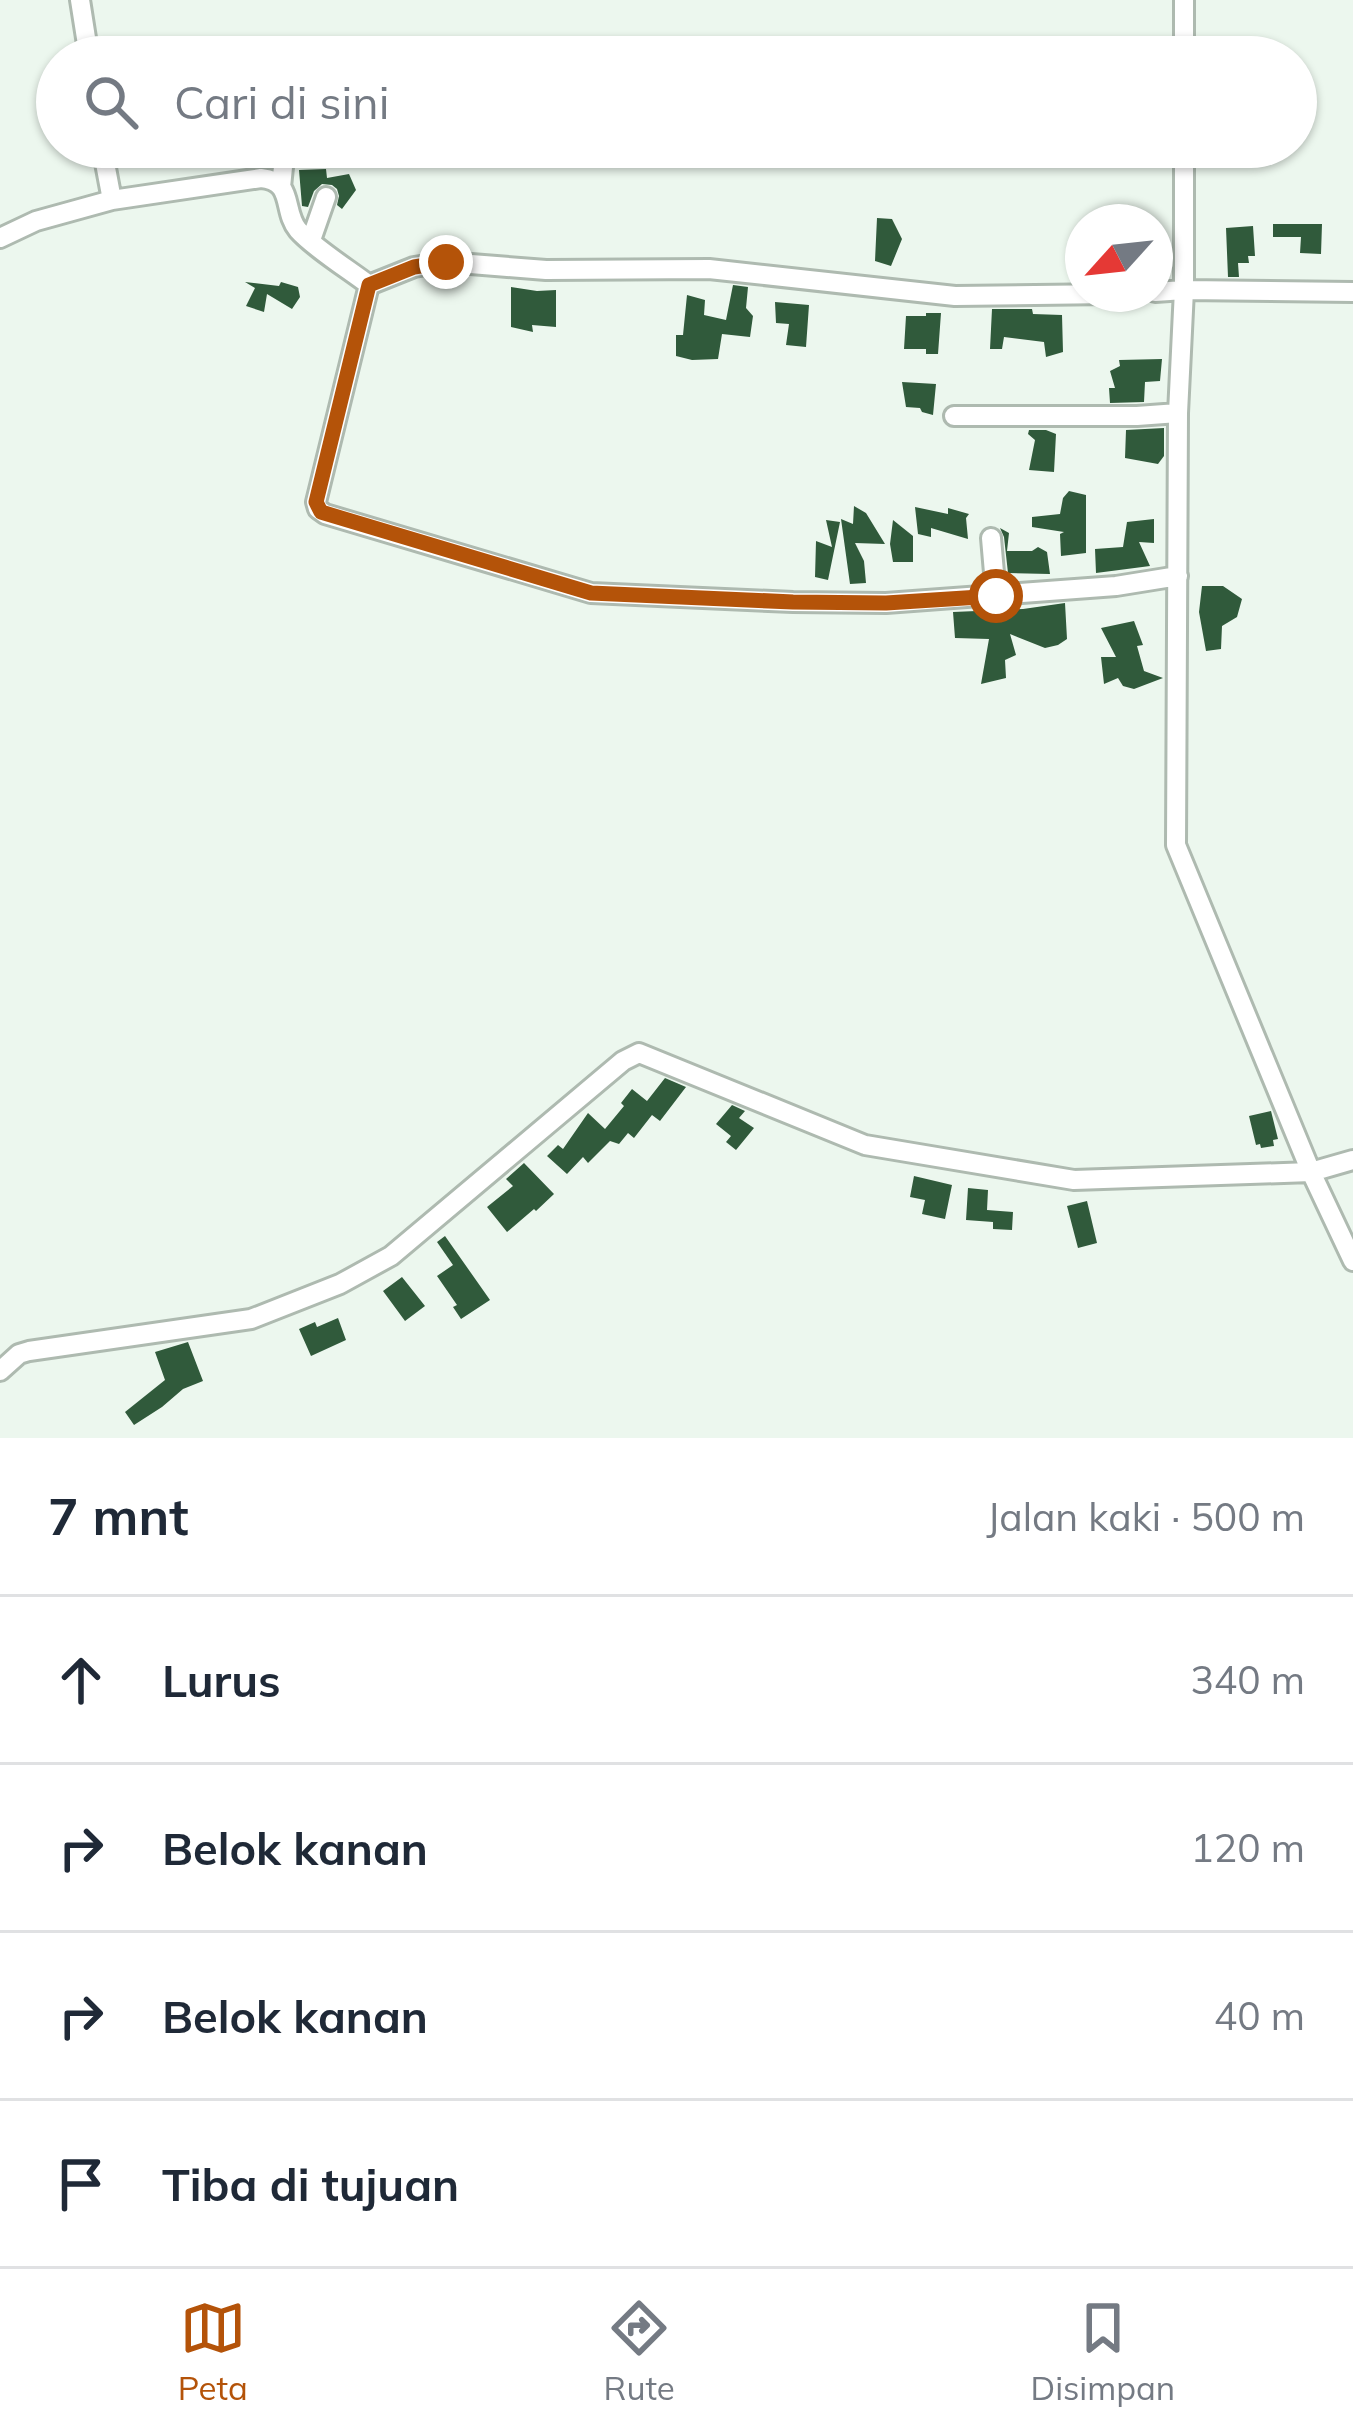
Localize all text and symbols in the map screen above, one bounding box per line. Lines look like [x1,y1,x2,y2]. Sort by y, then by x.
search box [36,36,1317,168]
icon: search [78,69,144,135]
text: Cari di sini [174,74,389,130]
north arrow [1065,204,1173,312]
route end [419,235,473,289]
route start [969,569,1023,623]
text: 7 mnt [48,1484,189,1548]
text: Jalan kaki · 500 m [986,1492,1305,1541]
icon: ahead [48,1647,114,1713]
text: Lurus [162,1652,281,1708]
text: 340 m [1190,1655,1305,1704]
icon: right [48,1815,114,1881]
text: Belok kanan [162,1820,428,1876]
text: 120 m [1190,1823,1305,1872]
icon: right [48,1983,114,2049]
text: Belok kanan [162,1988,428,2044]
text: 40 m [1214,1991,1305,2040]
icon: arrive [48,2151,114,2217]
text: Tiba di tujuan [162,2156,459,2212]
tab: Peta [178,2295,248,2408]
tab: Rute [604,2295,675,2408]
tab: Disimpan [1030,2295,1175,2408]

